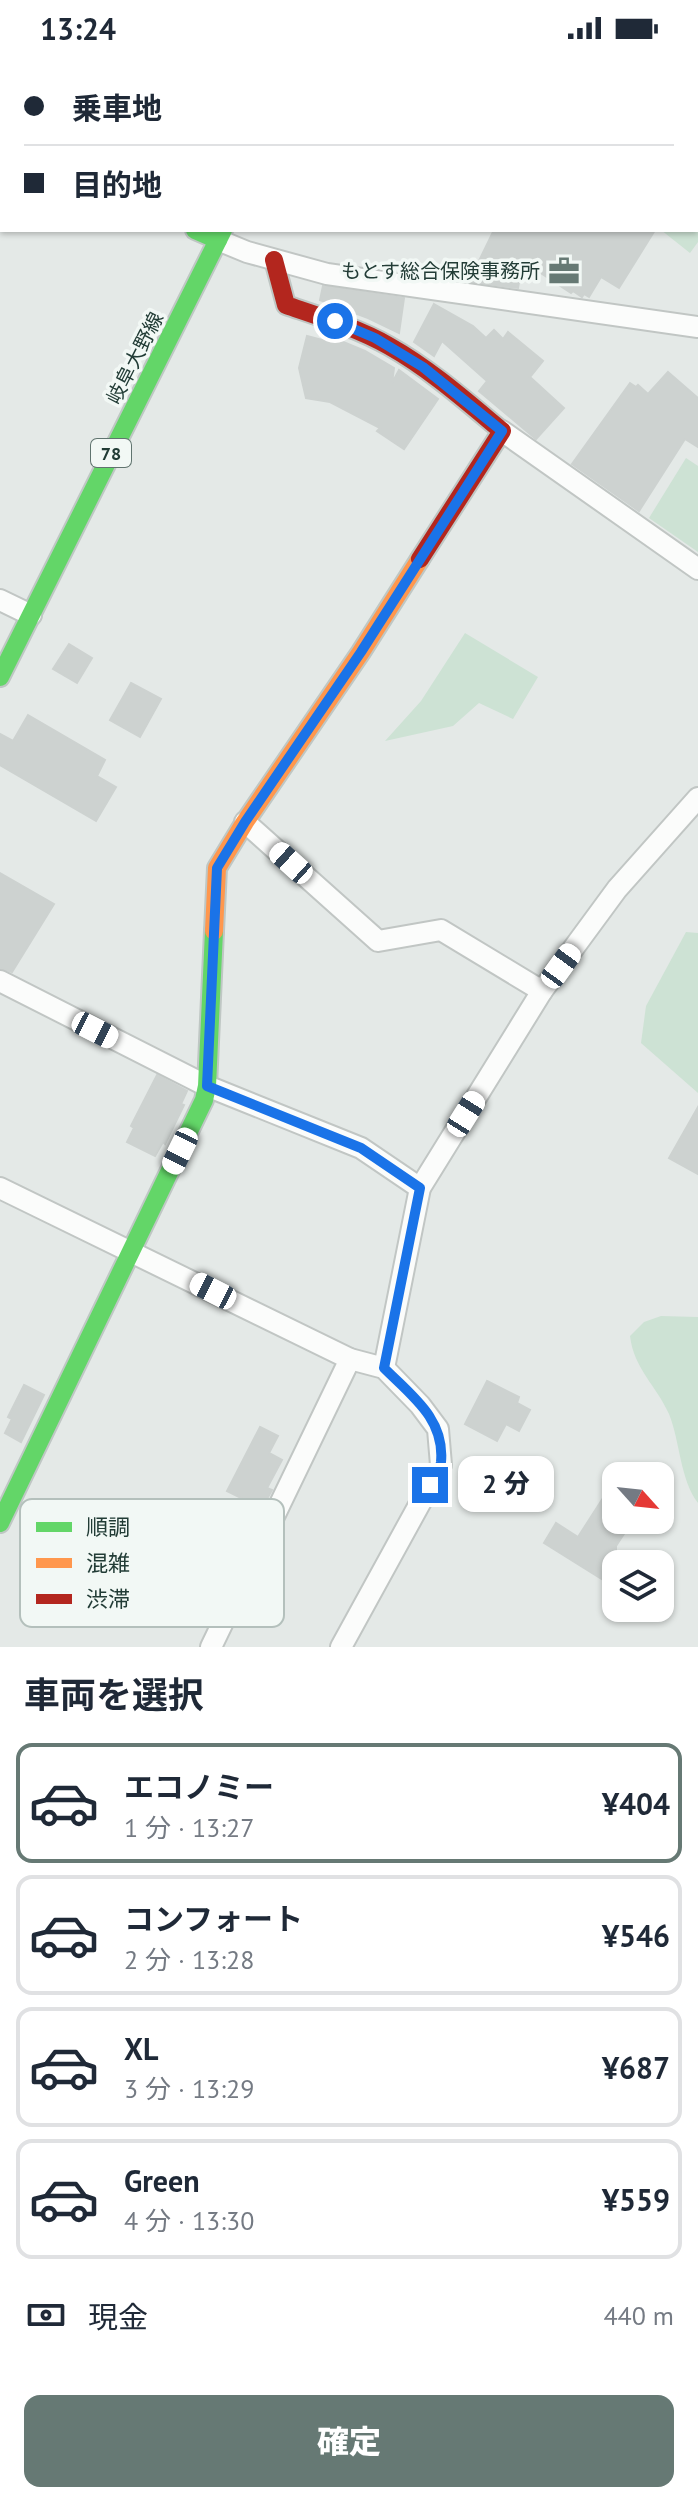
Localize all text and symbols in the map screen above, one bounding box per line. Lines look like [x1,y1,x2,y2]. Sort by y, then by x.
text: 13:24 [40,9,116,48]
text: 乗車地 [72,88,162,127]
text: 目的地 [72,165,162,204]
office icon: もとす総合保険事務所 [547,254,581,288]
place label: もとす総合保険事務所 [341,258,540,284]
route start [317,303,353,339]
street label: 岐阜大野線 [101,308,169,408]
road number: 78 [91,439,131,467]
car [265,838,317,888]
car [537,940,585,992]
car [68,1008,122,1052]
car [443,1087,489,1141]
car [159,1124,201,1178]
car [186,1269,240,1313]
callout: 2 分 [458,1457,554,1513]
north arrow [602,1462,674,1534]
map controls [602,1462,674,1622]
route end [412,1467,448,1503]
text: 2 分 [482,1467,530,1500]
legend [20,1499,284,1627]
text: 順調 [86,1513,130,1541]
text: 混雑 [86,1549,130,1577]
button: layers [602,1550,674,1622]
text: 渋滞 [86,1585,130,1613]
text: 車両を選択 [24,1671,204,1718]
icon: car [28,1767,100,1839]
text: エコノミー [124,1767,274,1806]
text: ¥404 [602,1784,670,1823]
text: 1 分 · 13:27 [124,1811,254,1844]
icon: car [28,1899,100,1971]
text: コンフォート [124,1899,303,1938]
text: ¥546 [602,1916,670,1955]
text: 2 分 · 13:28 [124,1943,254,1976]
text: XL [124,2029,158,2068]
icon: car [28,2031,100,2103]
text: ¥687 [602,2048,670,2087]
text: 3 分 · 13:29 [124,2072,254,2105]
text: Green [124,2161,199,2200]
icon: car [28,2163,100,2235]
text: ¥559 [602,2180,670,2219]
text: 4 分 · 13:30 [124,2204,254,2237]
icon: cash [24,2293,68,2337]
text: 現金 [88,2297,148,2336]
text: 440 m [603,2299,674,2332]
button: 確定 [24,2395,674,2487]

